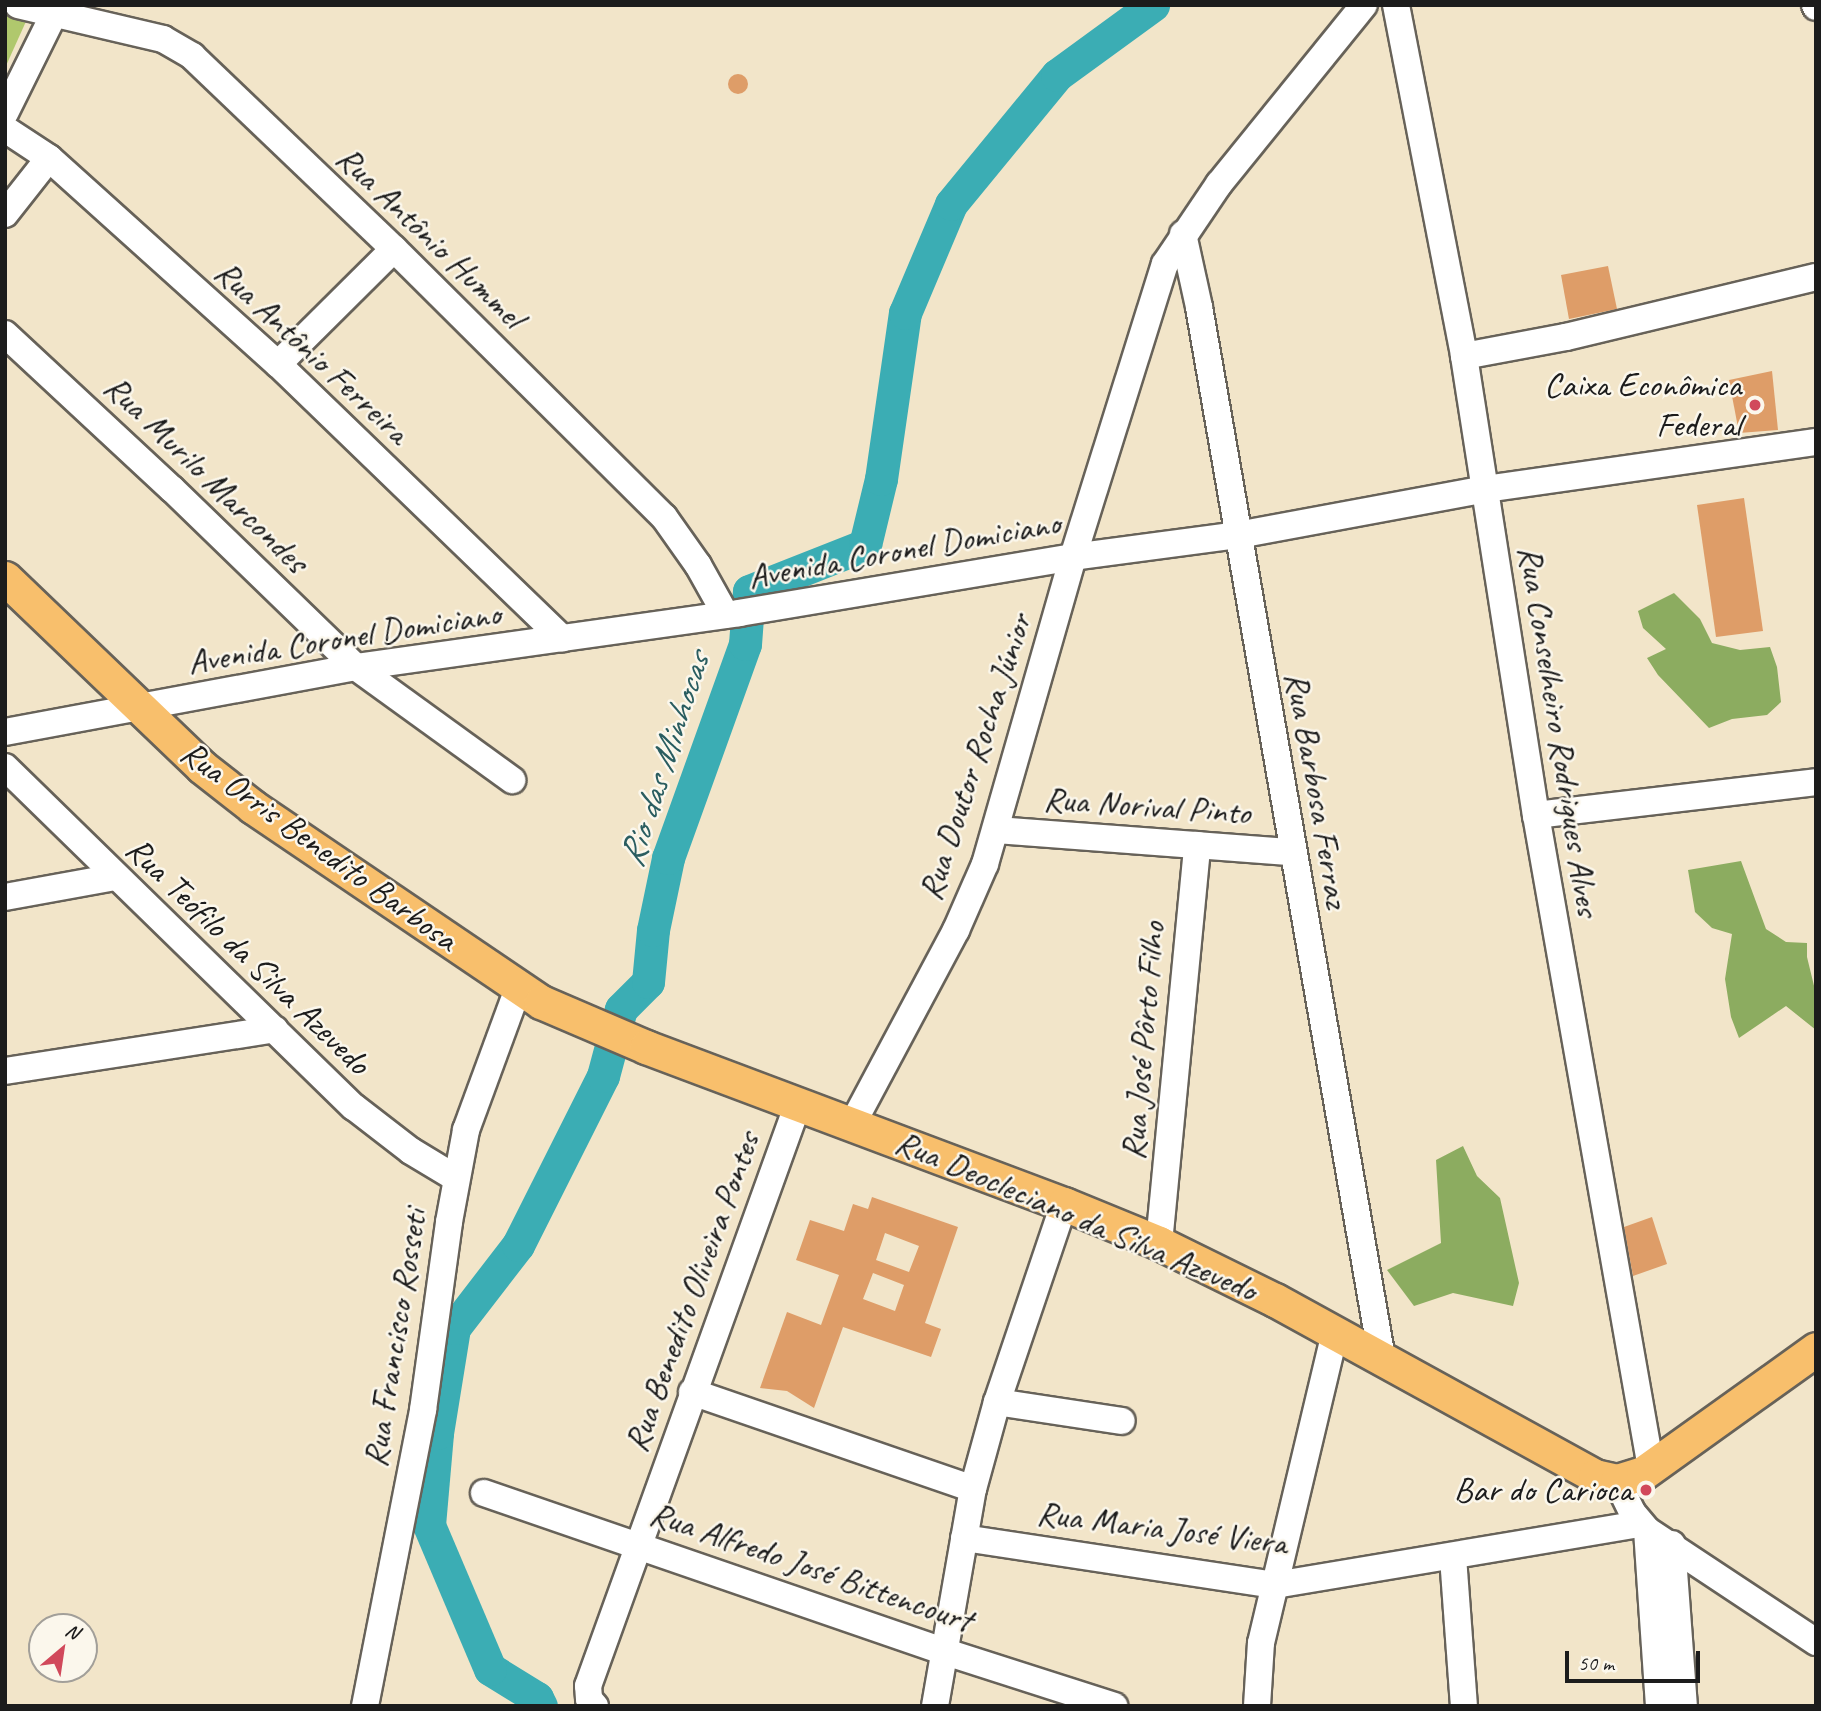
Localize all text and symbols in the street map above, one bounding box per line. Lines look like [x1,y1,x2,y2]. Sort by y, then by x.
street label: Rua Antônio Hummel [328,137,532,337]
street label: Rua Antônio Ferreira [206,251,418,453]
place label: Caixa Econômica Federal [1544,364,1741,446]
street label: Rua Murilo Marcondes [95,366,317,582]
marker: Caixa Econômica Federal [1747,397,1763,413]
street label: Avenida Coronel Domiciano [745,502,1063,598]
street label: Rua Conselheiro Rodrigues Alves [1509,543,1609,919]
street label: Avenida Coronel Domiciano [185,593,503,683]
street label: Rua Doutor Rocha Júnior [909,609,1041,905]
water label: Rio das Minhocas [608,647,720,873]
street label: Rua Barbosa Ferraz [1276,669,1358,911]
street label: Rua Orris Benedito Barbosa [172,731,466,961]
street label: Rua Norival Pinto [1041,778,1253,834]
street label: Rua Teófilo da Silva Azevedo [117,828,379,1084]
street label: Rua José Pôrto Filho [1112,921,1174,1161]
street label: Rua Deocleciano da Silva Azevedo [889,1121,1263,1311]
street label: Rua Benedito Oliveira Pontes [615,1126,769,1458]
street label: Rua Francisco Rosseti [354,1206,436,1470]
place label: Bar do Carioca [1452,1469,1632,1511]
marker: Bar do Carioca [1638,1482,1654,1498]
street label: Rua Alfredo José Bittencourt [645,1492,977,1642]
street label: Rua Maria José Viera [1034,1492,1290,1564]
north arrow [28,1613,98,1683]
text: N [61,1618,83,1645]
scale bar [1569,1638,1704,1682]
text: 50 m [1578,1650,1614,1676]

